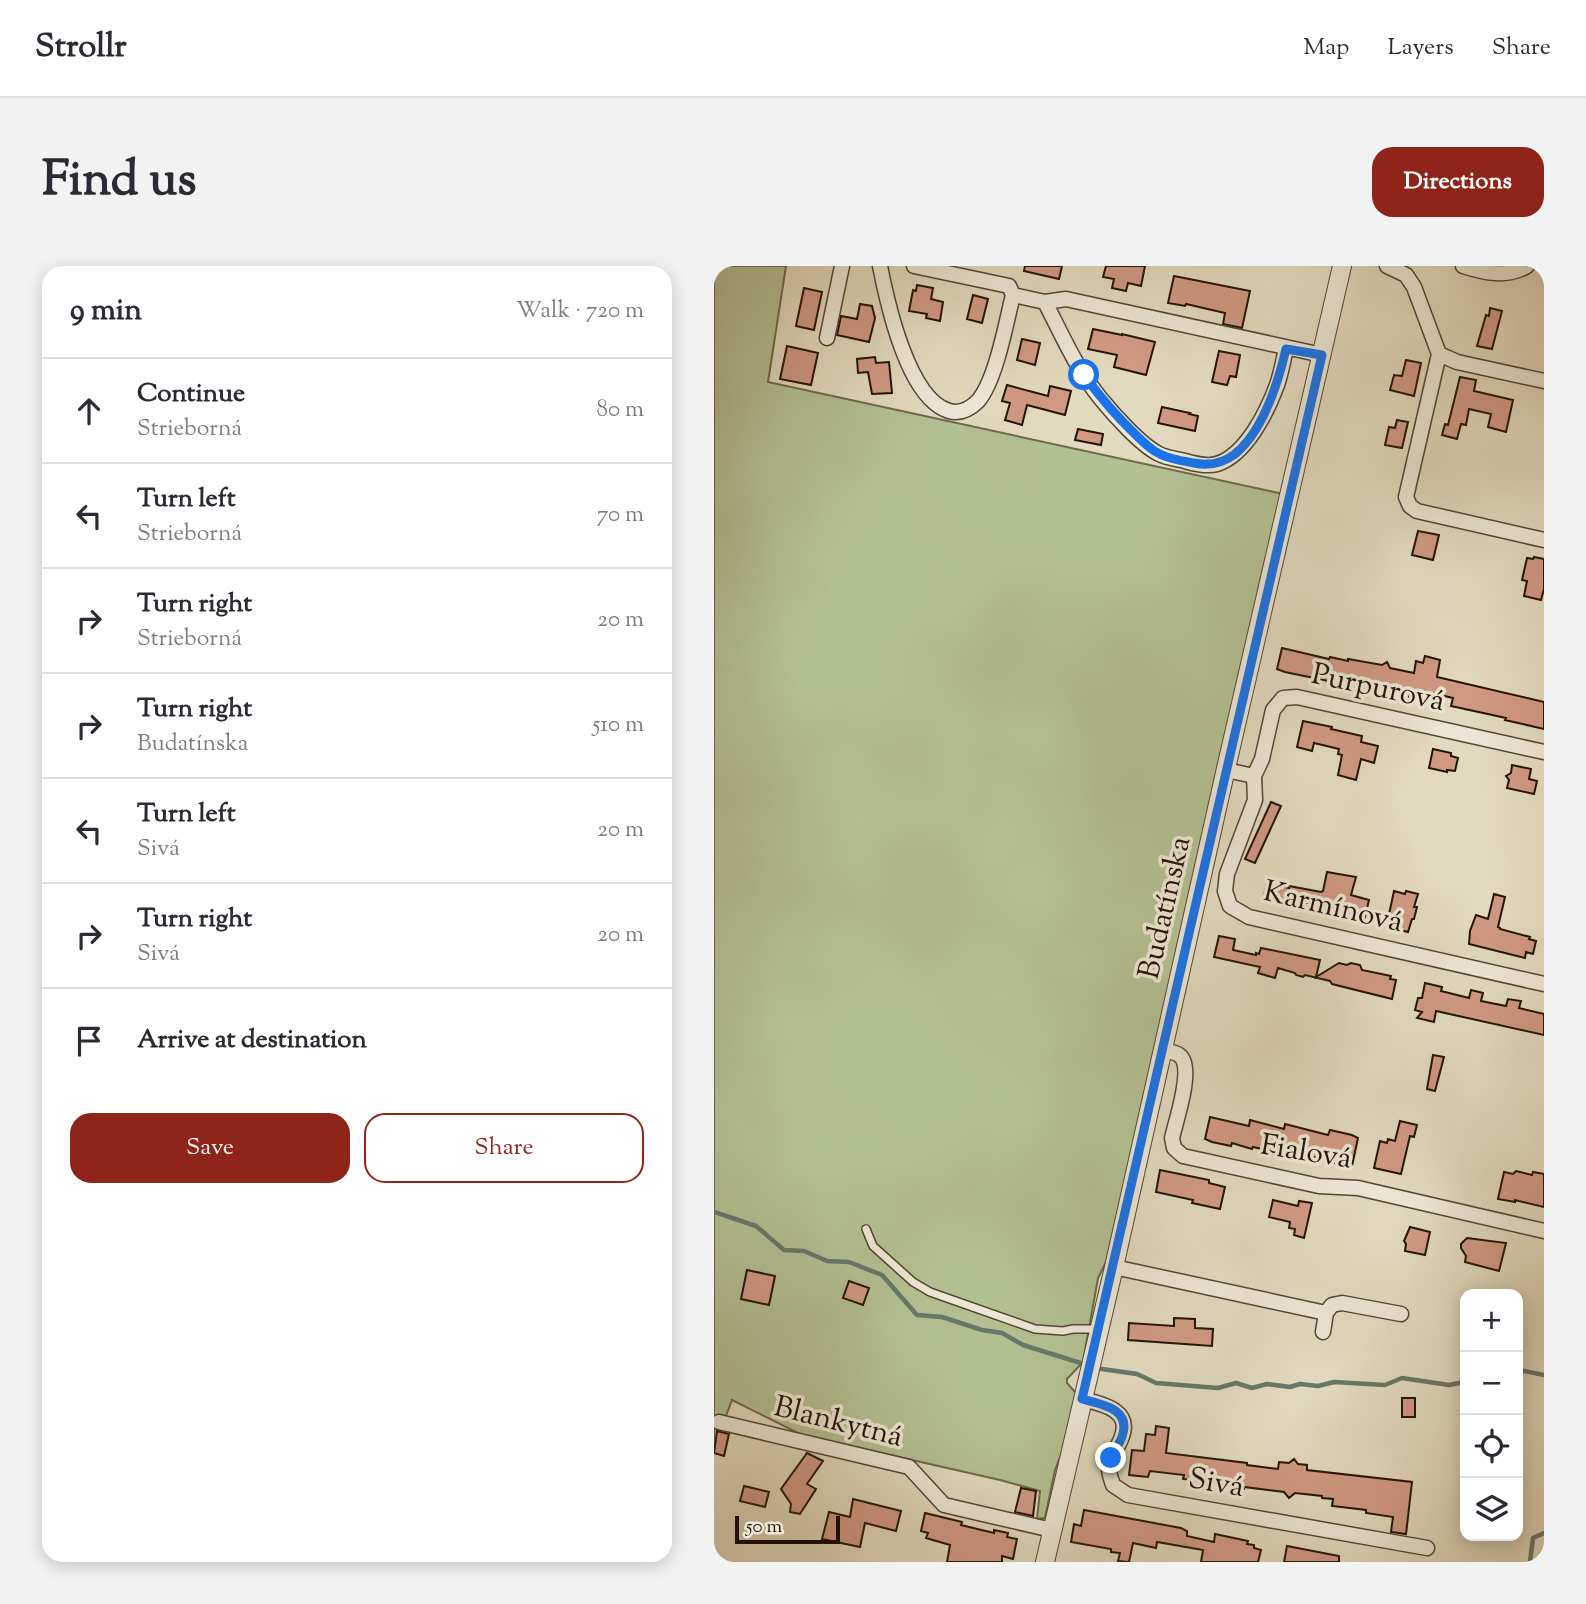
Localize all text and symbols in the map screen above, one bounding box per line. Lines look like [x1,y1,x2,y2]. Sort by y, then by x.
text: Strollr [35,24,127,72]
text: Map [1303,31,1349,65]
text: Layers [1387,31,1454,65]
text: Share [1492,31,1551,65]
text: Find us [42,147,196,217]
button: Directions [1372,147,1544,217]
text: 9 min [70,290,142,333]
text: Walk · 720 m [516,295,644,328]
route start [1068,359,1099,390]
text: Continue [137,376,245,413]
icon: ahead [70,392,108,430]
text: 80 m [596,394,644,427]
text: Strieborná [137,413,242,446]
text: Turn left [137,481,236,518]
icon: left [70,497,108,535]
text: 70 m [597,499,644,532]
text: Strieborná [137,518,242,551]
text: Turn right [137,586,252,623]
icon: right [70,602,108,640]
text: 20 m [597,604,644,637]
text: Strieborná [137,623,242,656]
street label: Purpurová [1307,654,1449,724]
text: Turn right [137,691,252,728]
icon: right [70,707,108,745]
text: 510 m [592,709,644,742]
text: Budatínska [137,728,248,761]
text: Turn left [137,796,236,833]
icon: left [70,812,108,850]
text: 20 m [597,814,644,847]
street label: Budatínska [1129,832,1203,984]
text: Sivá [137,833,180,866]
street label: Karmínová [1259,871,1407,945]
text: Turn right [137,901,252,938]
icon: right [70,917,108,955]
text: 20 m [597,919,644,952]
text: Sivá [137,938,180,971]
icon: arrive [70,1022,108,1060]
text: Arrive at destination [137,1022,367,1059]
button: Save [70,1113,350,1183]
button: Share [364,1113,644,1183]
street label: Fialová [1257,1125,1355,1181]
map controls [1460,1289,1523,1541]
button: + [1460,1289,1523,1352]
button: − [1460,1352,1523,1415]
street label: Blankytná [769,1386,907,1460]
button: locate [1460,1415,1523,1478]
route end [1095,1442,1126,1473]
street label: Sivá [1185,1458,1247,1510]
button: layers [1460,1478,1523,1541]
scale bar [735,1513,840,1545]
text: 50 m [746,1514,782,1541]

